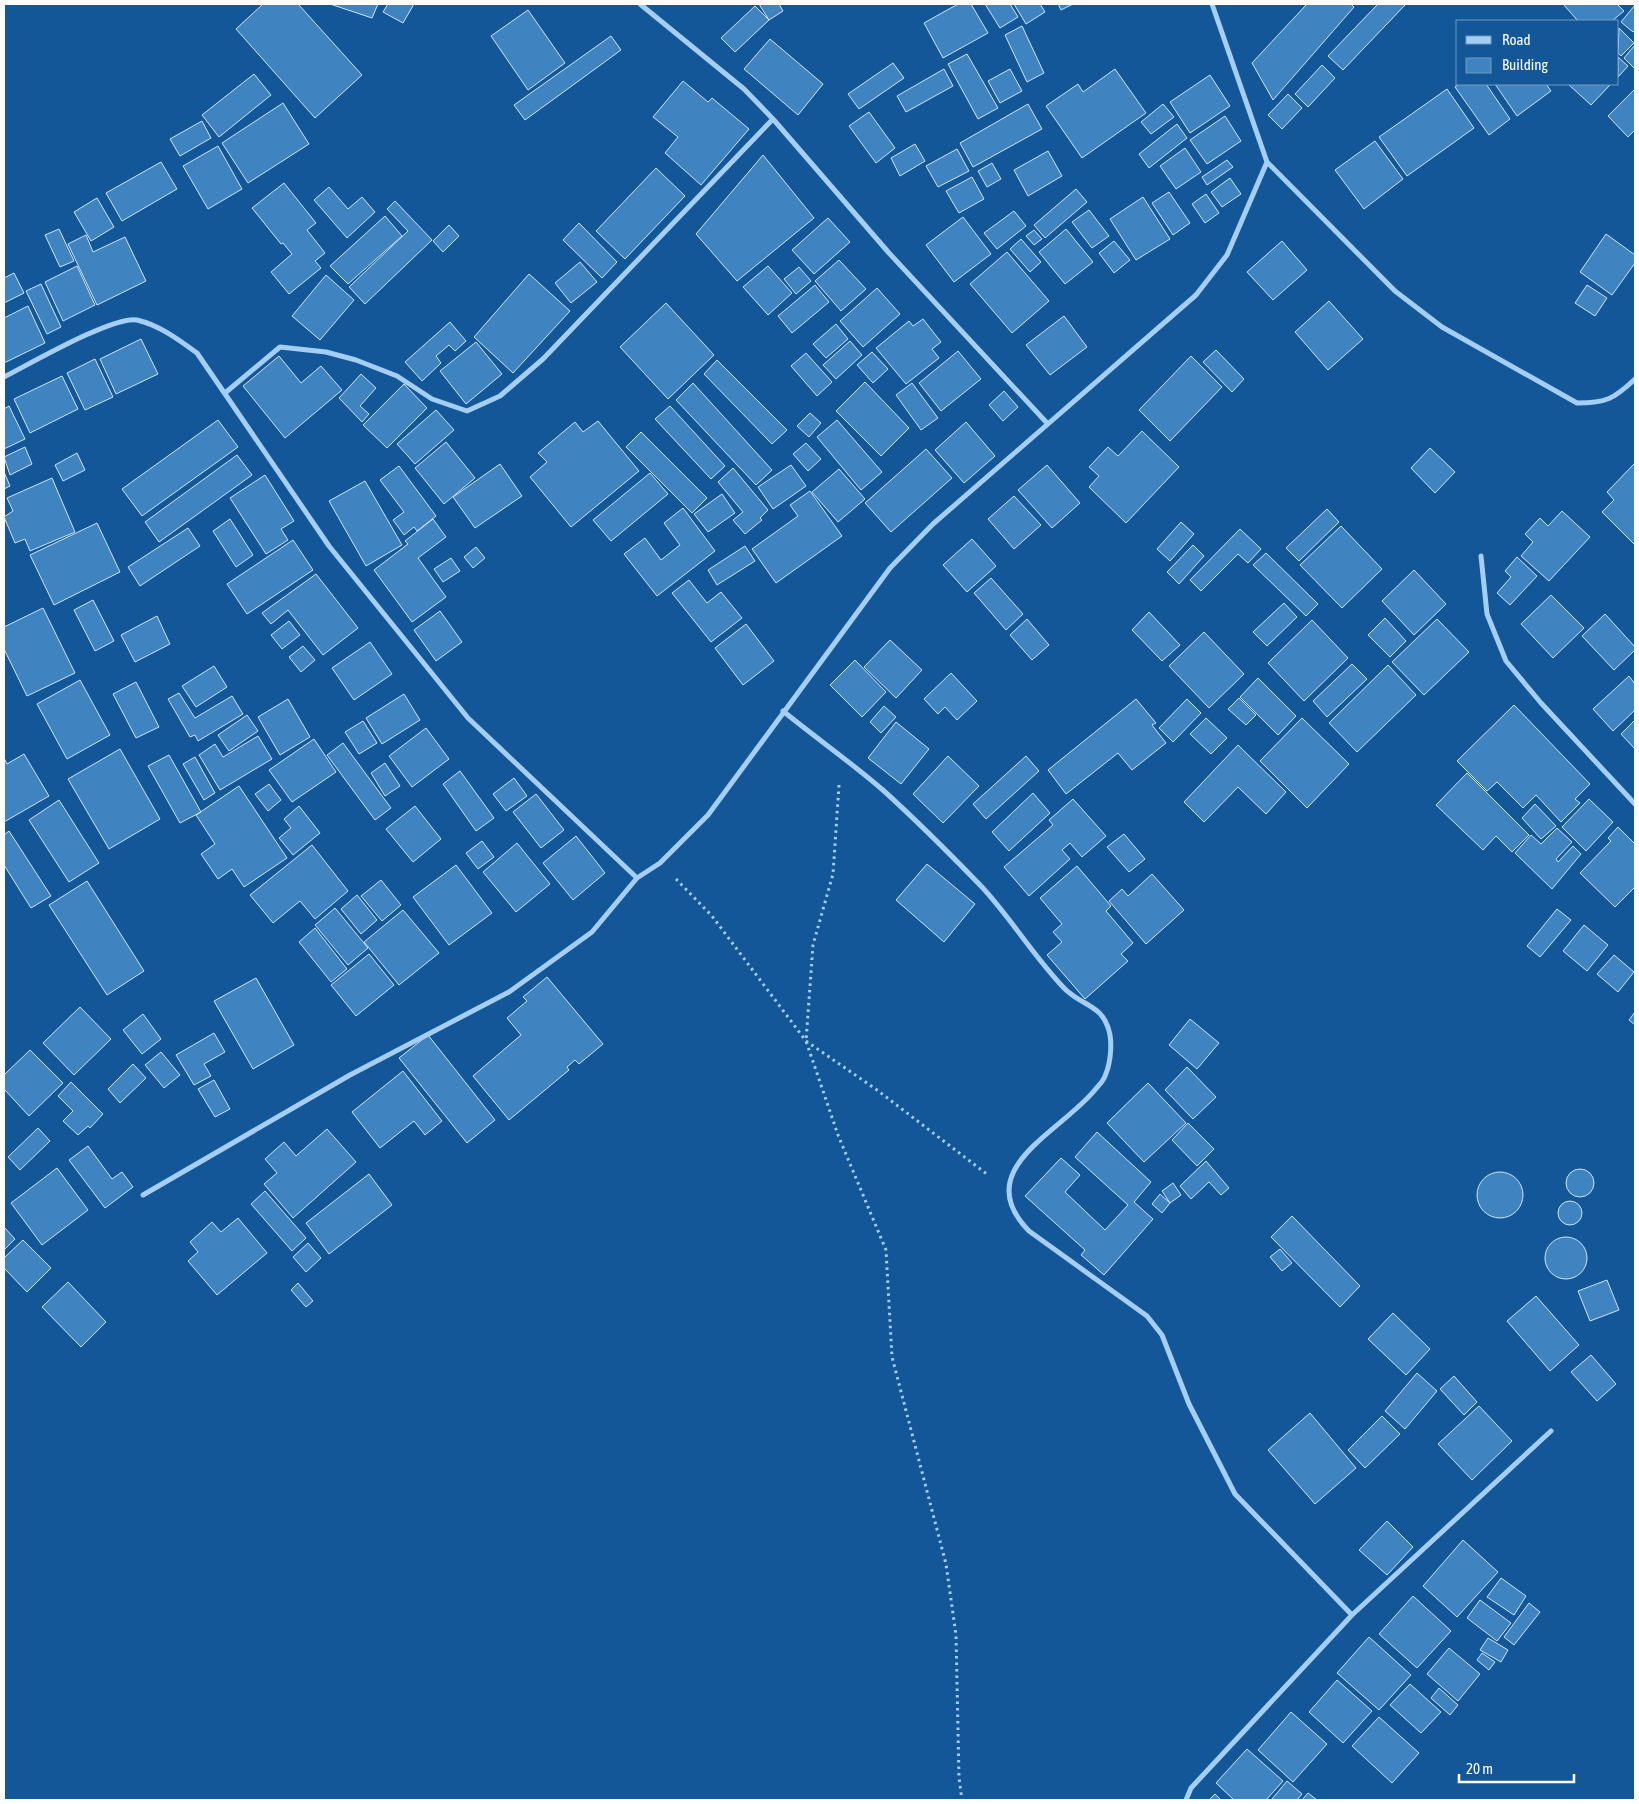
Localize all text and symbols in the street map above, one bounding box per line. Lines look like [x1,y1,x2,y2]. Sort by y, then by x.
legend [1456,20,1619,85]
text: Road [1502,31,1531,48]
text: Building [1502,56,1548,73]
scale bar [1459,1752,1574,1784]
text: 20 m [1466,1760,1493,1777]

